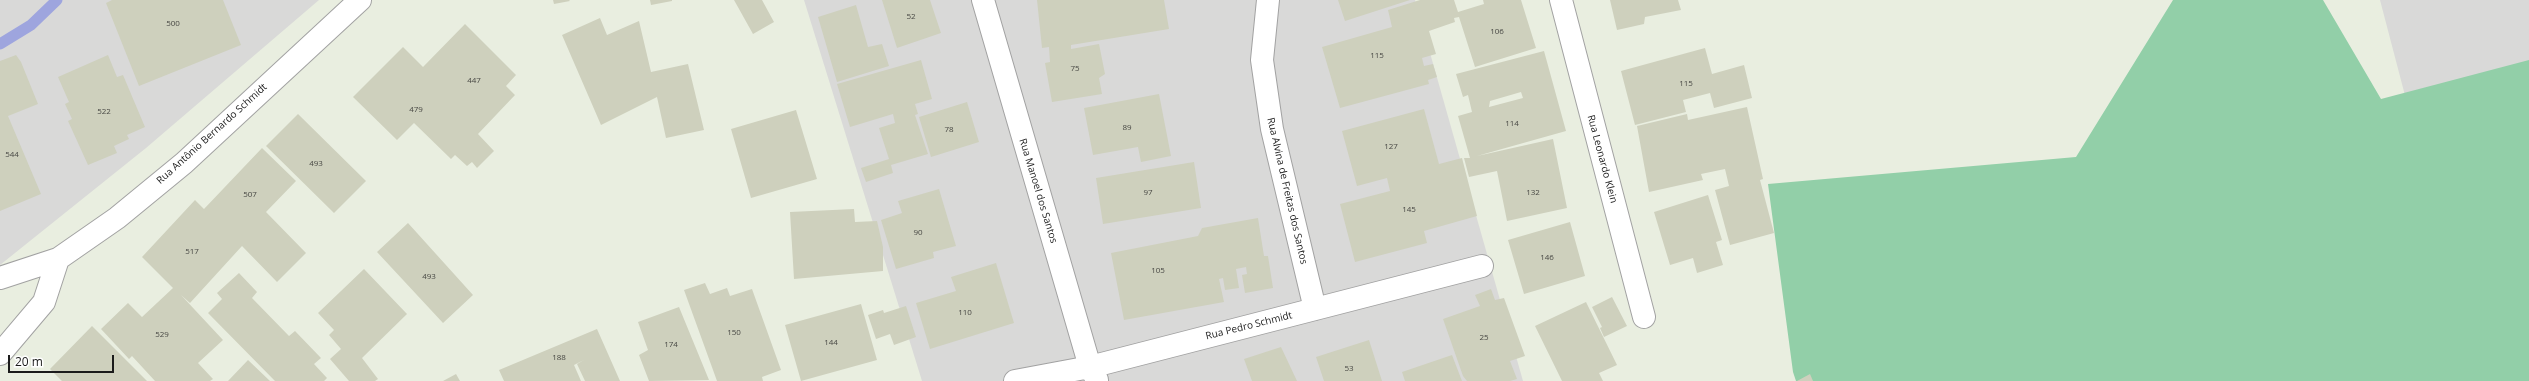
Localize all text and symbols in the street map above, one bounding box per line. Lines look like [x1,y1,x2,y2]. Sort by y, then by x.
house number: 52 [906,12,916,22]
house number: 500 [166,19,180,29]
house number: 106 [1490,27,1504,37]
house number: 115 [1370,51,1384,61]
house number: 75 [1070,64,1080,74]
house number: 447 [467,76,481,86]
house number: 115 [1679,79,1693,89]
street label: Rua Antônio Bernardo Schmidt [154,81,270,187]
house number: 479 [409,105,423,115]
house number: 522 [97,107,111,117]
street label: Rua Leonardo Klein [1584,114,1620,204]
street label: Rua Alvina de Freitas dos Santos [1264,116,1310,266]
house number: 114 [1505,119,1519,129]
house number: 89 [1122,123,1132,133]
house number: 78 [944,125,954,135]
street label: Rua Manoel dos Santos [1016,137,1060,245]
house number: 127 [1384,142,1398,152]
house number: 544 [5,150,19,160]
house number: 493 [309,159,323,169]
house number: 97 [1143,188,1153,198]
house number: 132 [1526,188,1540,198]
house number: 507 [243,190,257,200]
house number: 145 [1402,205,1416,215]
house number: 90 [913,228,923,238]
house number: 517 [185,247,199,257]
house number: 146 [1540,253,1554,263]
house number: 105 [1151,266,1165,276]
house number: 493 [422,272,436,282]
house number: 110 [958,308,972,318]
street label: Rua Pedro Schmidt [1204,309,1294,343]
house number: 150 [727,328,741,338]
house number: 529 [155,330,169,340]
house number: 25 [1479,333,1489,343]
house number: 144 [824,338,838,348]
house number: 174 [664,340,678,350]
scale bar [10,347,116,373]
text: 20 m [15,353,43,370]
house number: 188 [552,353,566,363]
house number: 53 [1344,364,1354,374]

